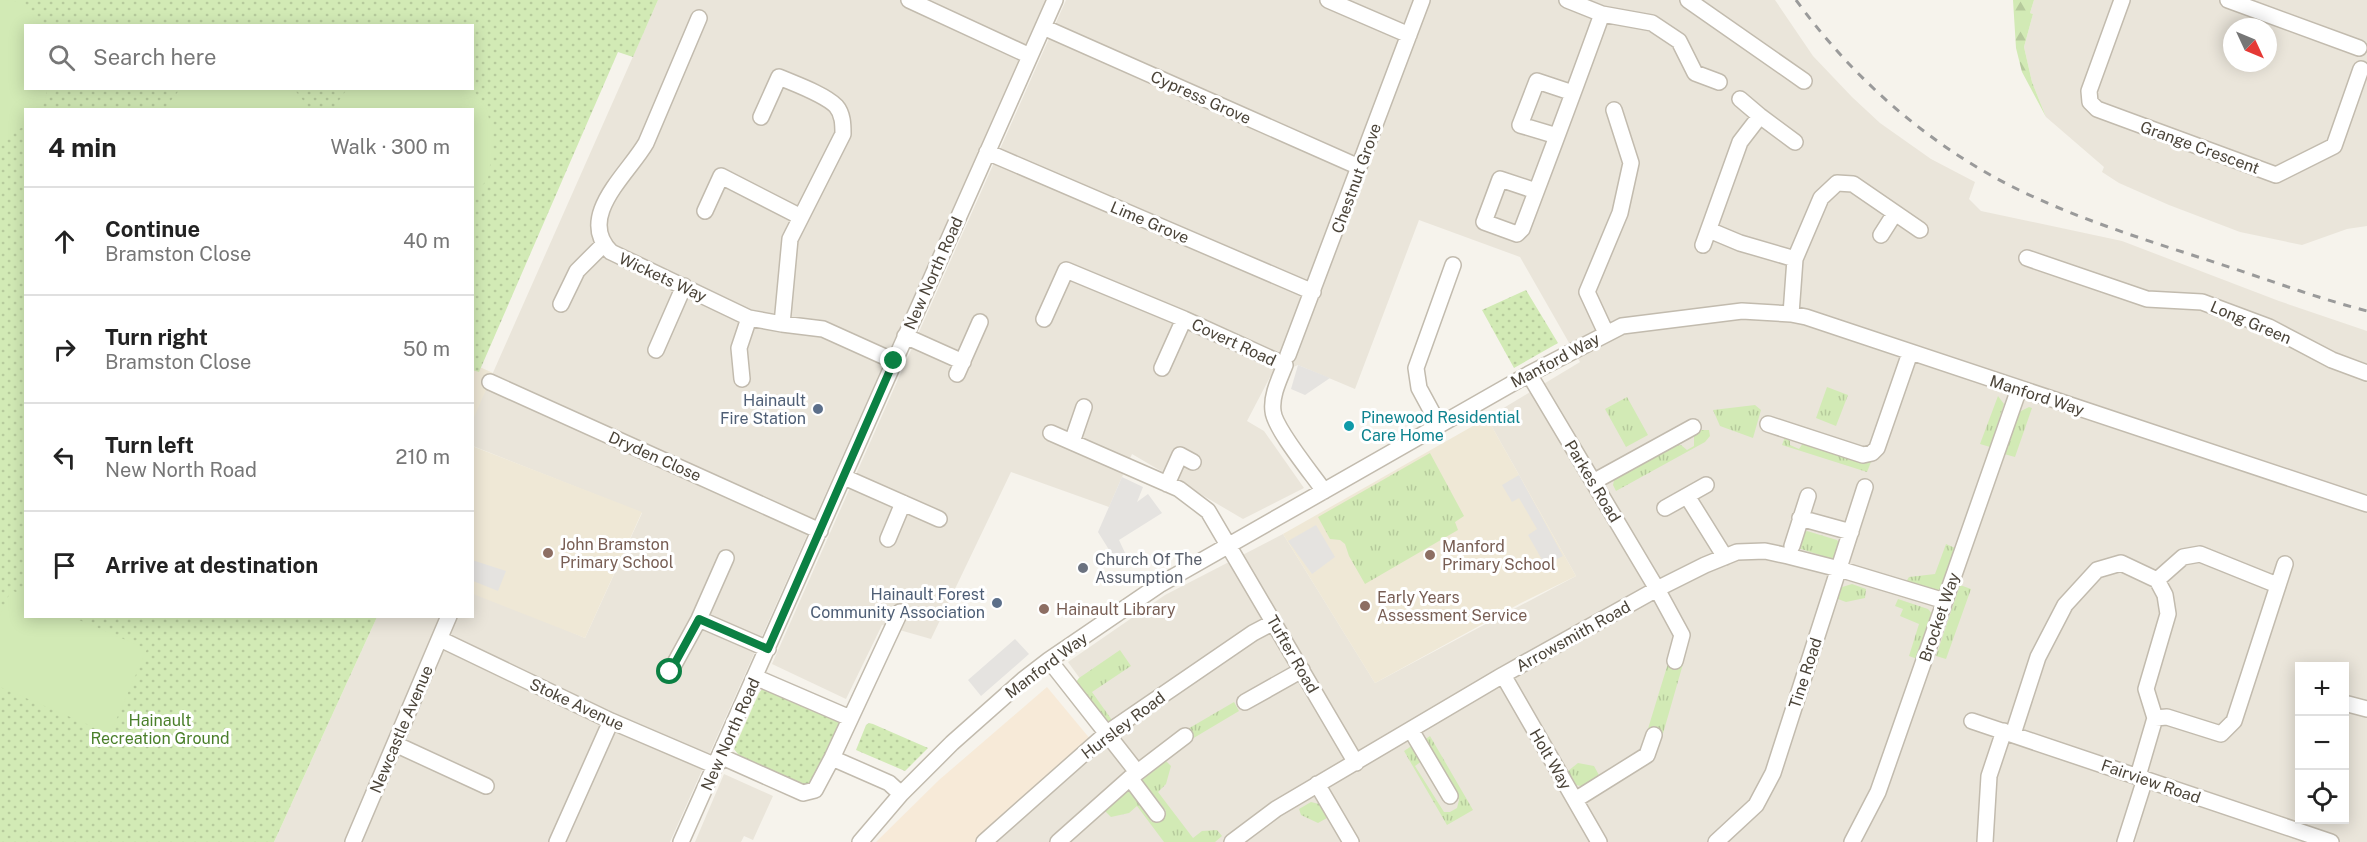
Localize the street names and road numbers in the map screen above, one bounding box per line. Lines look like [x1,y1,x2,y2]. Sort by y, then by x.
street label: Cypress Grove [1148,67,1254,128]
street label: Grange Crescent [2138,117,2262,178]
street label: Chestnut Grove [1328,121,1385,236]
street label: Lime Grove [1108,197,1192,248]
street label: New North Road [900,214,967,333]
street label: Wickets Way [616,249,710,306]
street label: Long Green [2207,297,2294,348]
street label: Covert Road [1189,315,1279,370]
street label: Manford Way [1507,329,1603,392]
street label: Manford Way [1987,371,2087,420]
street label: Dryden Close [606,428,704,485]
street label: Parkes Road [1561,437,1625,526]
street label: Brocket Way [1915,570,1964,664]
street label: Arrowsmith Road [1513,597,1634,676]
street label: Tufter Road [1263,612,1323,697]
street label: Manford Way [1001,628,1092,703]
street label: Tine Road [1785,635,1826,711]
street label: Newcastle Avenue [366,662,437,796]
street label: Stoke Avenue [527,674,627,735]
street label: New North Road [697,675,764,794]
street label: Hursley Road [1078,688,1169,763]
street label: Holt Way [1526,726,1576,793]
street label: Fairview Road [2099,756,2203,807]

